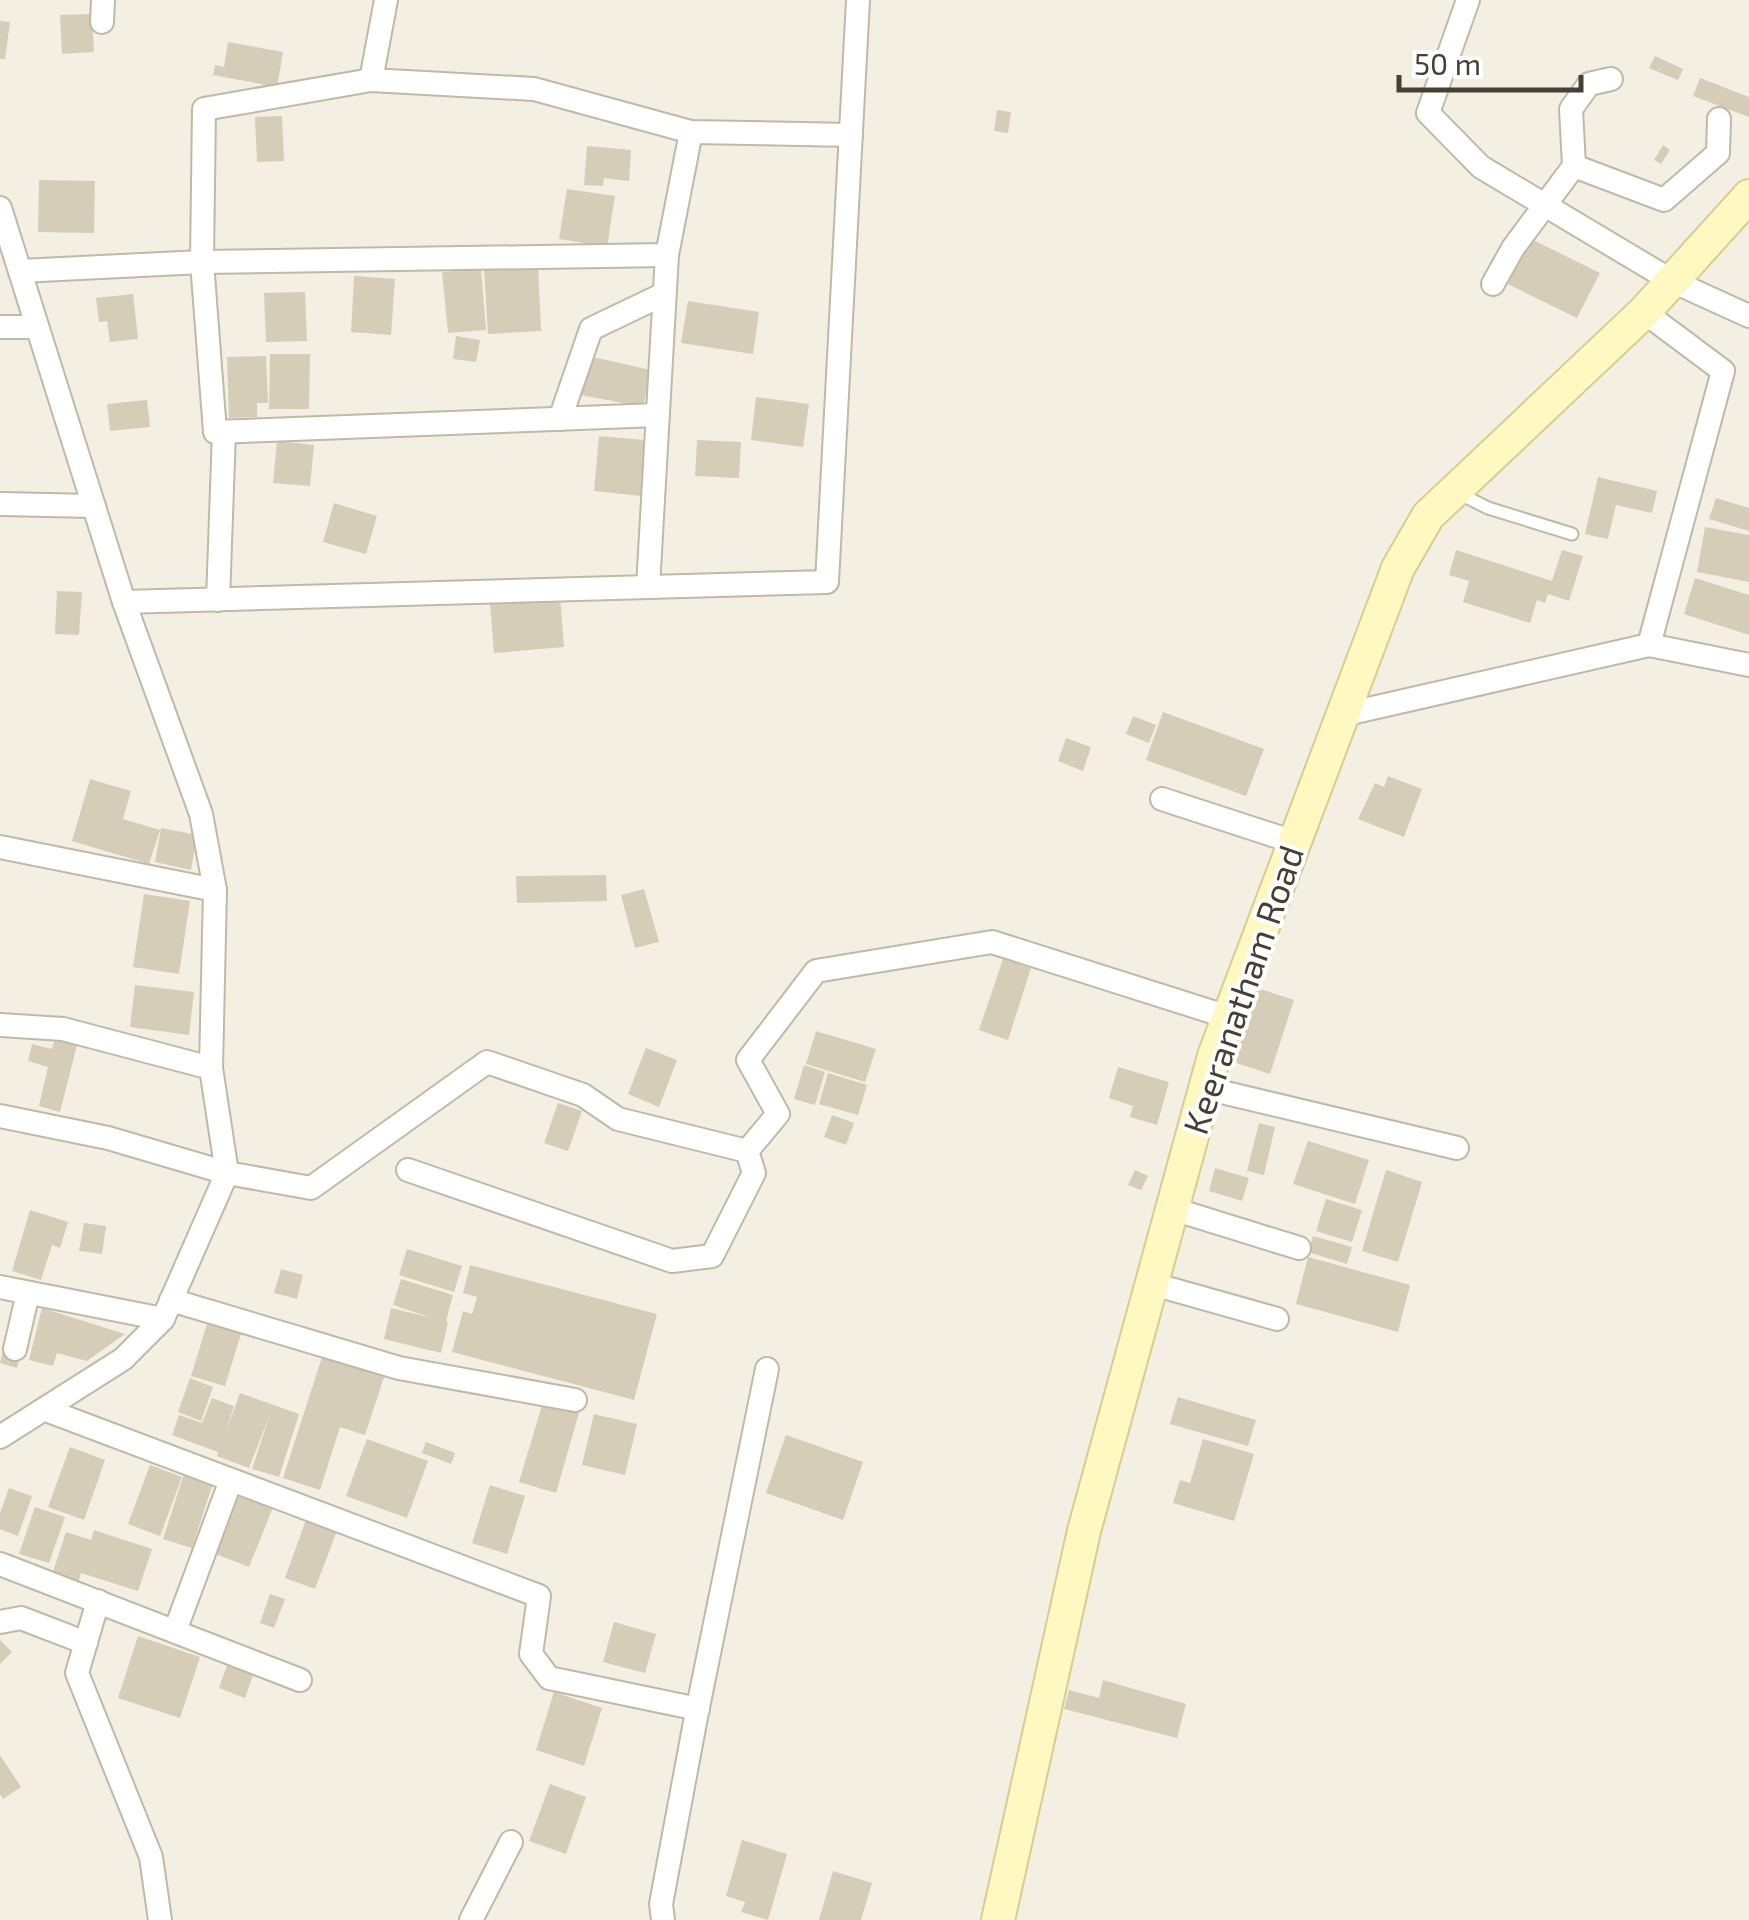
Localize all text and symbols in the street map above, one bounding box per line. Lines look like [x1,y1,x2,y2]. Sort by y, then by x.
scale bar [1399,30,1582,92]
text: 50 m [1414,45,1481,81]
street label: Keeranatham Road [1173,839,1311,1139]

